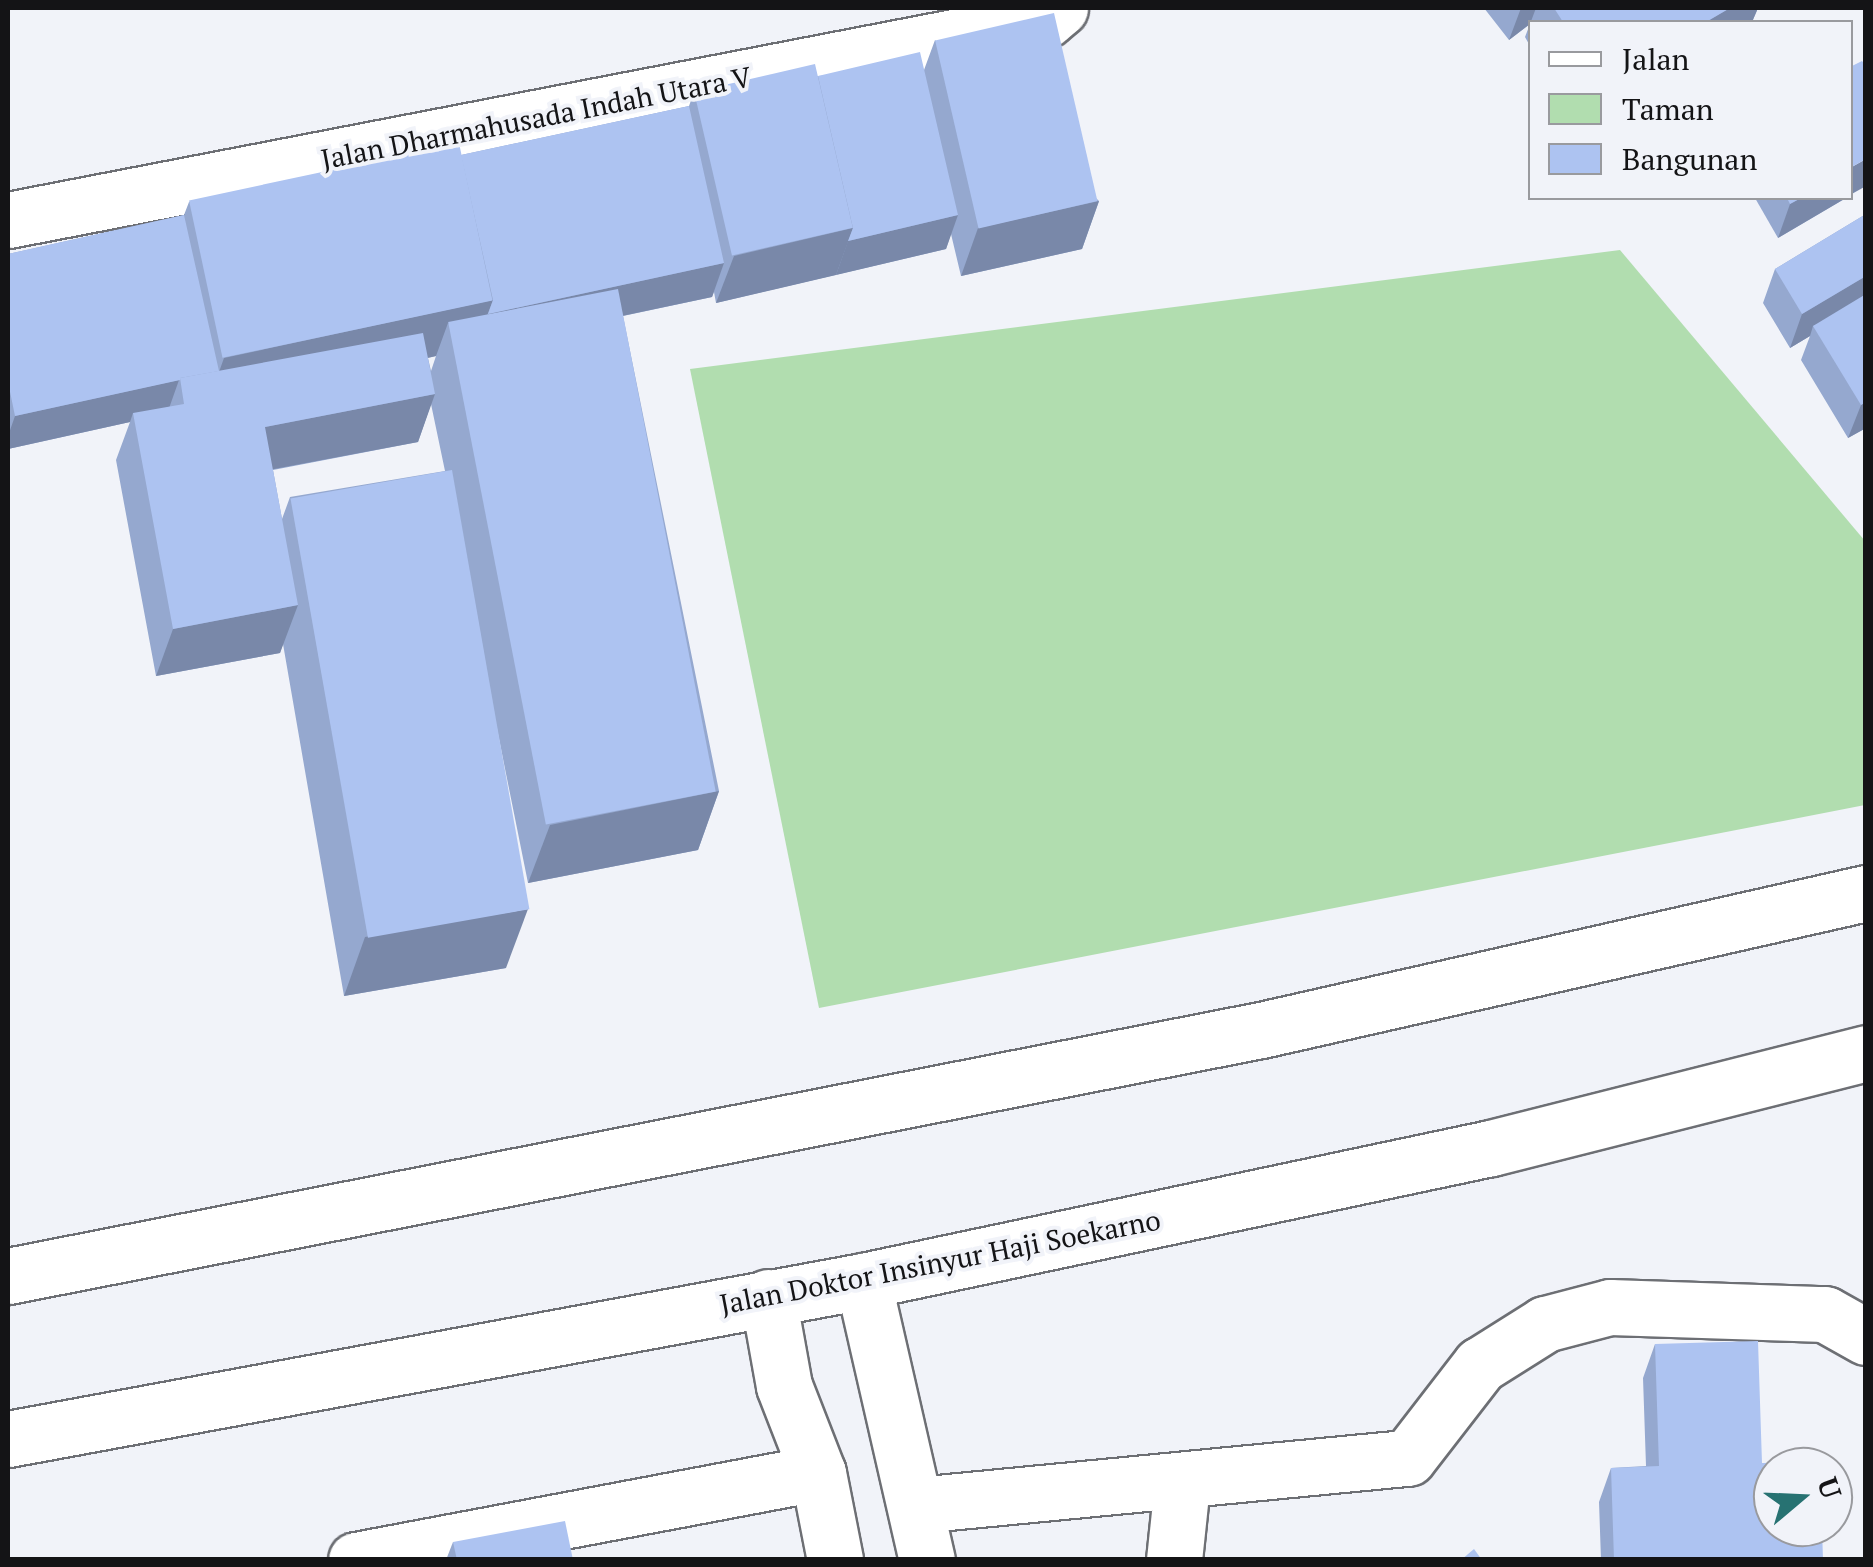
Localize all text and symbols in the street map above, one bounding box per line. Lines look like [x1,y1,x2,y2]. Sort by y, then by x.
legend [1528,20,1853,200]
text: Jalan [1622,39,1689,79]
street label: Jalan Dharmahusada Indah Utara V [318,60,754,176]
text: Taman [1622,89,1714,129]
text: Bangunan [1622,139,1757,179]
street label: Jalan Doktor Insinyur Haji Soekarno [717,1203,1163,1321]
north arrow [1753,1447,1853,1547]
text: U [1809,1472,1851,1503]

